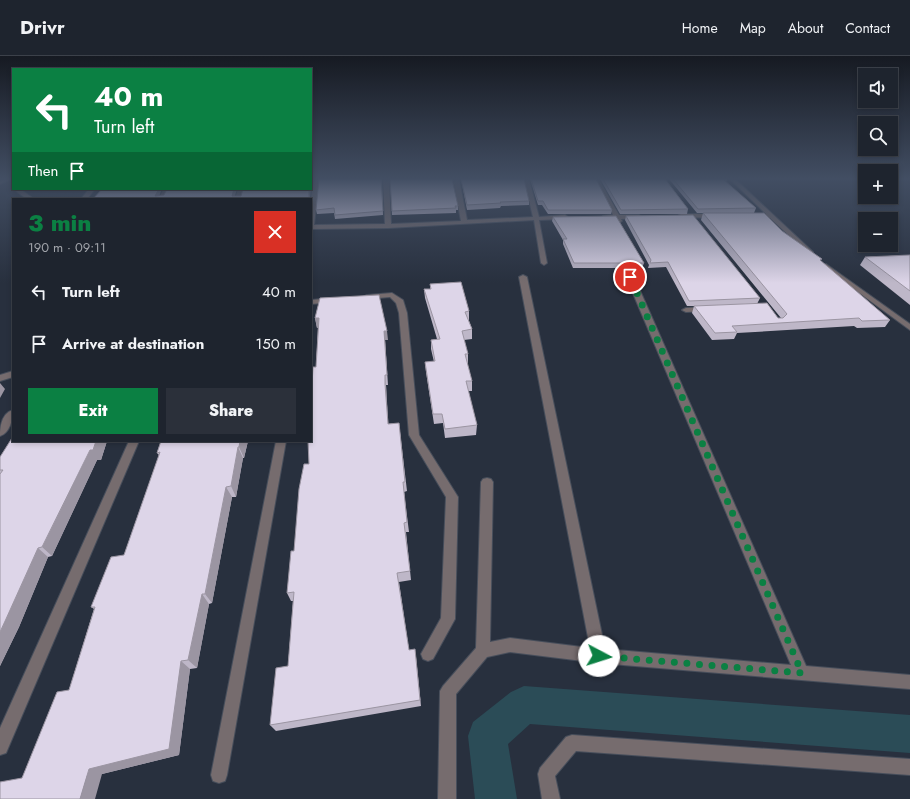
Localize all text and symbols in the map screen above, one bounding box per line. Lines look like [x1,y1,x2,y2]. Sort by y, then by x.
text: Drivr [20,14,65,41]
text: Home [682,18,718,38]
text: Map [740,18,766,38]
text: About [788,18,823,38]
text: Contact [845,18,890,38]
map controls [858,68,898,252]
button: sound [858,68,898,108]
text: 40 m [94,76,163,117]
icon: left [28,84,80,136]
text: Turn left [94,114,154,140]
button: search [858,116,898,156]
text: Then [28,160,58,182]
icon: arrive [66,160,88,182]
button: + [858,164,898,204]
text: 3 min [28,205,92,240]
button: close [254,211,296,253]
button: − [858,212,898,252]
text: 190 m · 09:11 [28,238,106,257]
pin [613,260,647,294]
icon: arrive [619,266,641,288]
icon: left [28,281,50,303]
text: Turn left [62,281,120,303]
text: 40 m [262,281,296,303]
icon: arrive [28,333,50,355]
text: Arrive at destination [62,333,204,355]
text: 150 m [256,333,296,355]
button: Exit [28,388,158,434]
button: Share [166,388,296,434]
position arrow [578,635,620,677]

